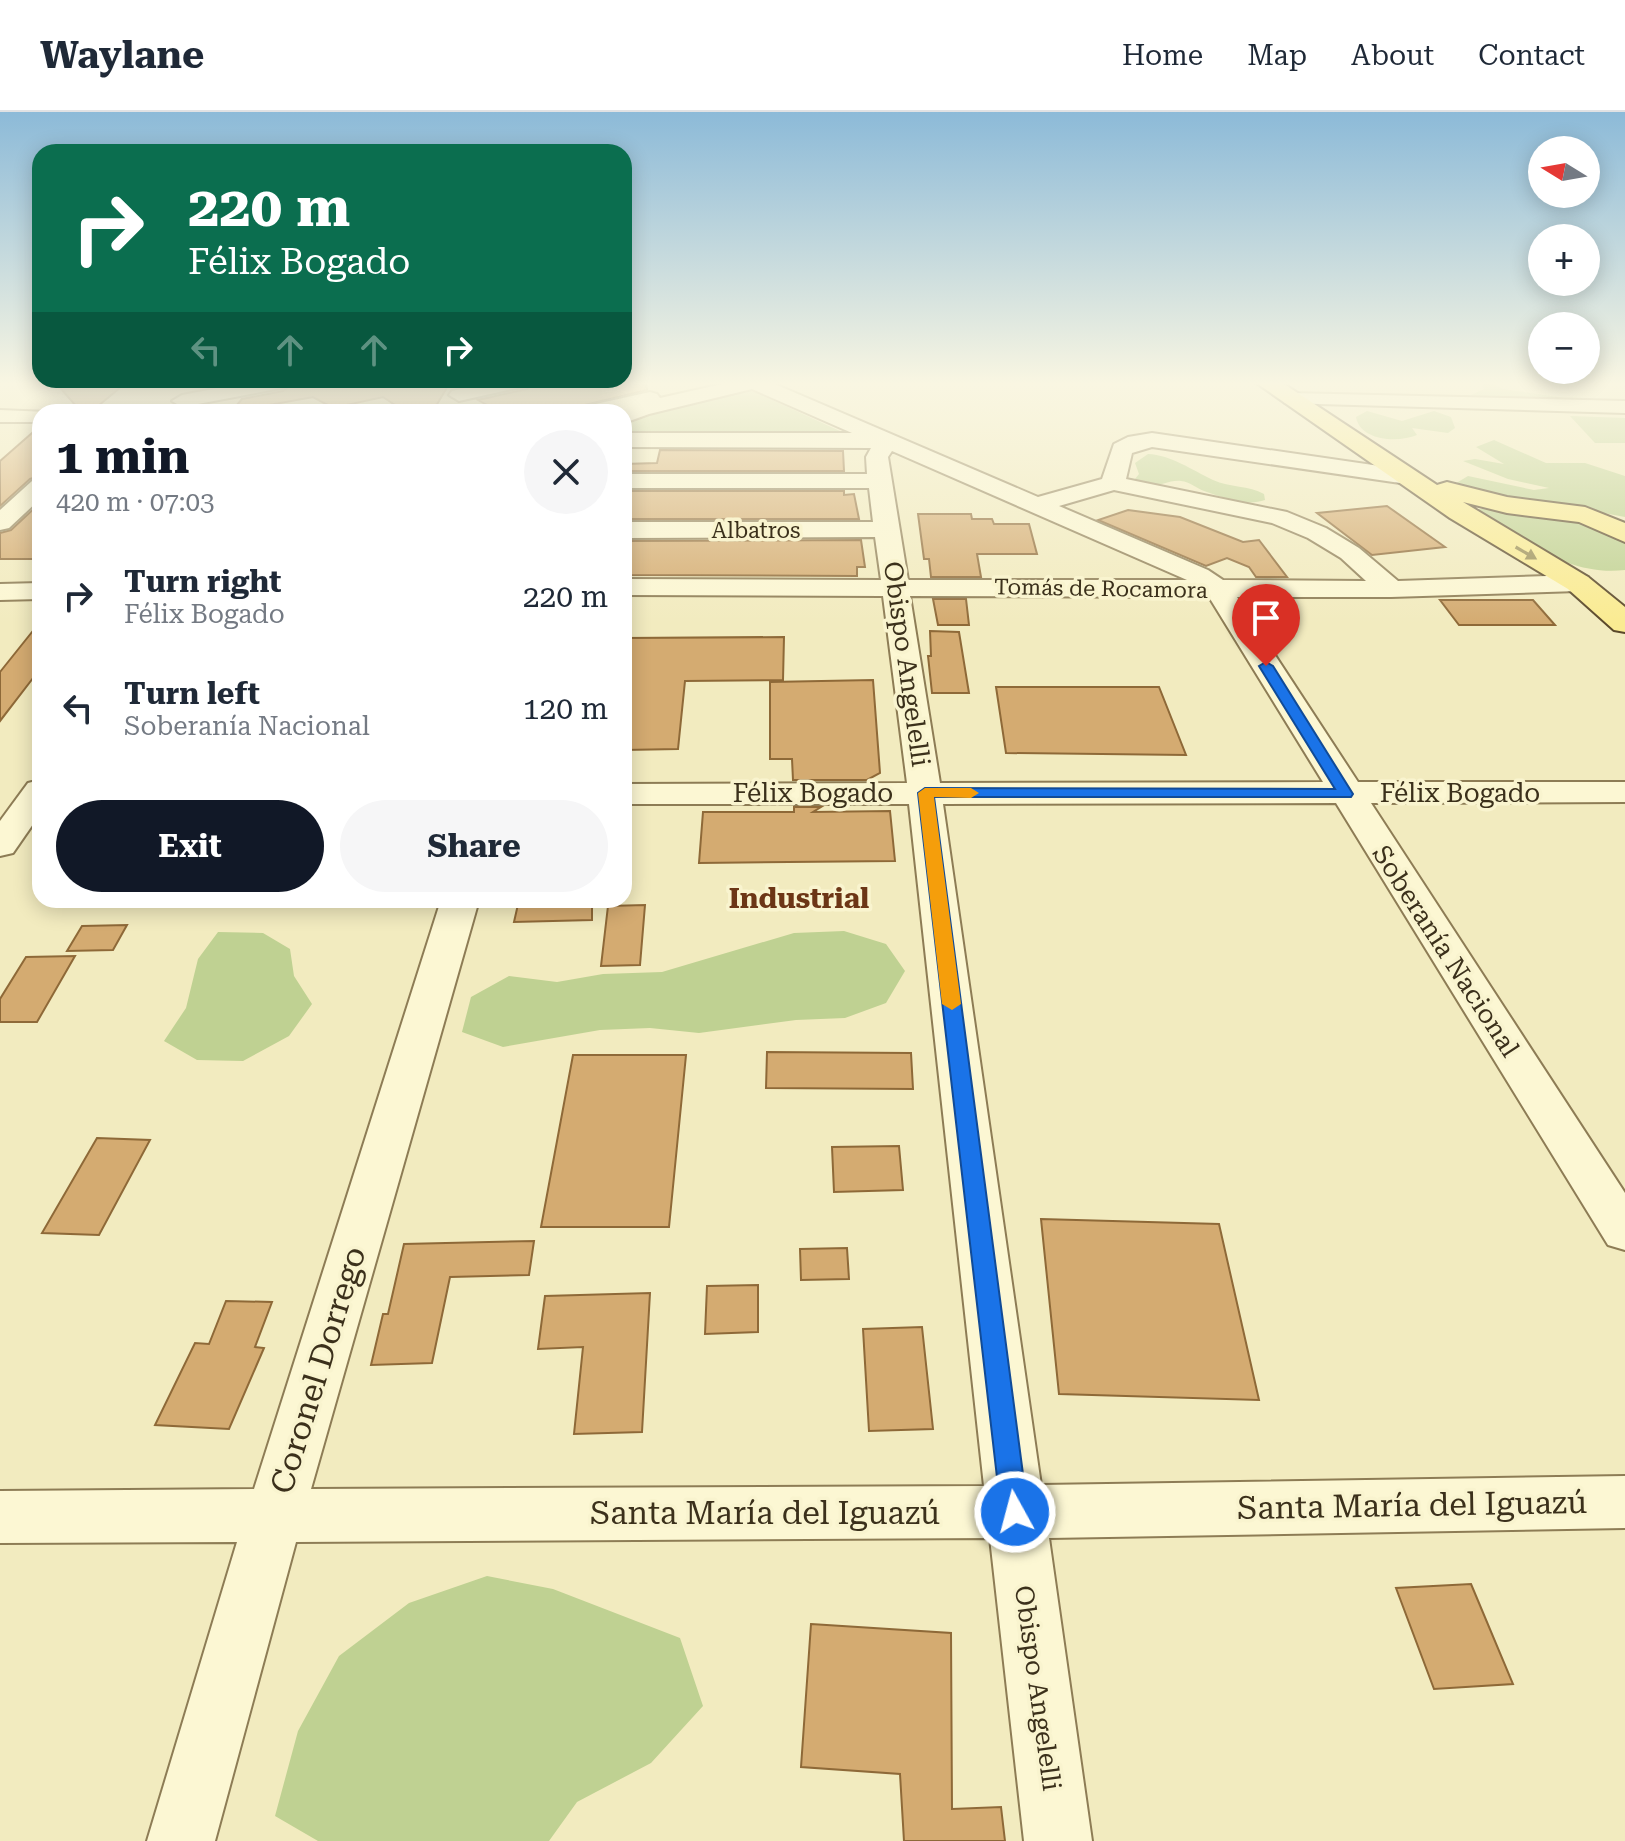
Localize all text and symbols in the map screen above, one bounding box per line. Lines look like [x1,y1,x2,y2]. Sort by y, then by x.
text: Waylane [40,33,204,77]
text: Home [1122,39,1203,72]
text: Map [1247,39,1307,72]
text: About [1351,39,1434,72]
text: Contact [1478,39,1585,72]
north arrow [1528,136,1600,208]
map controls [1528,136,1600,384]
text: 220 m [188,174,350,240]
icon: right [56,176,160,280]
button: + [1528,224,1600,296]
text: Félix Bogado [188,241,410,283]
button: − [1528,312,1600,384]
icon: left [184,328,228,372]
icon: ahead [268,328,312,372]
icon: ahead [352,328,396,372]
icon: right [436,328,480,372]
text: 1 min [56,429,189,485]
button: close [524,430,608,514]
text: 420 m · 07:03 [56,487,215,517]
street label: Albatros [711,518,801,543]
one-way arrow [1515,546,1537,560]
street label: Obispo Angelelli [878,559,936,769]
text: Turn right [124,564,281,599]
icon: right [56,574,100,618]
street label: Tomás de Rocamora [994,574,1208,603]
text: 220 m [523,579,608,614]
pin [1232,584,1300,666]
icon: arrive [1244,596,1288,640]
text: Félix Bogado [124,599,285,629]
text: Turn left [124,676,260,711]
icon: left [56,686,100,730]
text: 120 m [523,691,608,726]
text: Soberanía Nacional [124,711,370,741]
street label: Félix Bogado [733,778,893,808]
street label: Félix Bogado [1380,778,1540,808]
button: Exit [56,800,324,892]
button: Share [340,800,608,892]
street label: Soberanía Nacional [1366,840,1526,1062]
district label: Industrial [729,882,869,915]
street label: Coronel Dorrego [262,1242,374,1498]
position arrow [973,1470,1057,1554]
street label: Santa María del Iguazú [1237,1483,1587,1527]
street label: Santa María del Iguazú [590,1494,940,1532]
street label: Obispo Angelelli [1009,1583,1067,1793]

